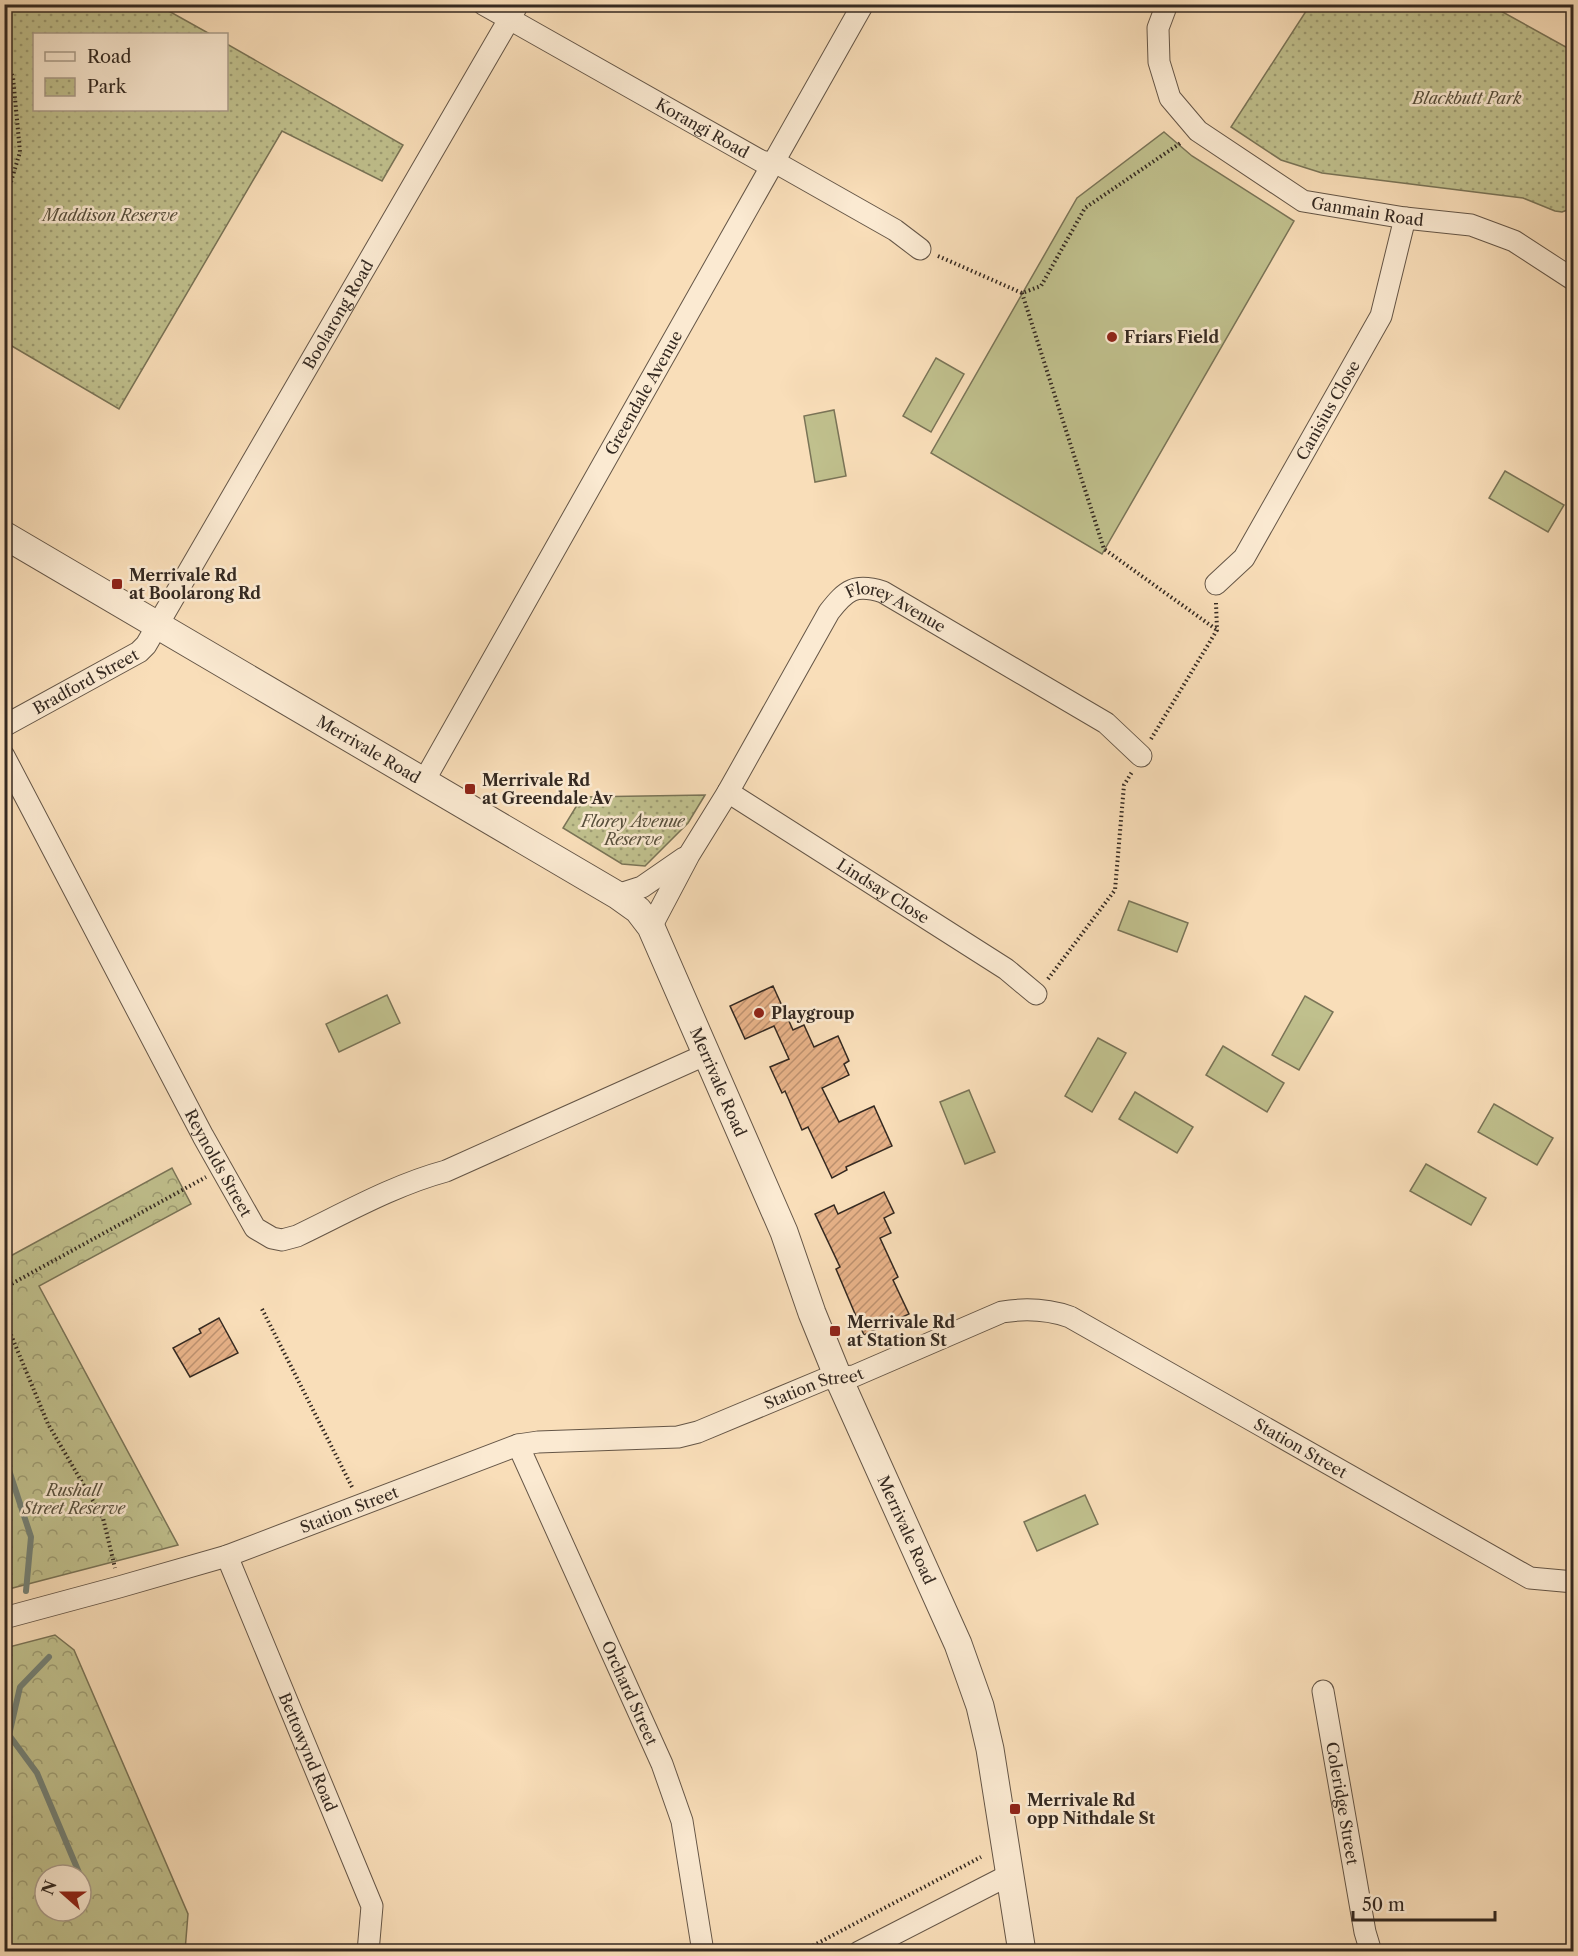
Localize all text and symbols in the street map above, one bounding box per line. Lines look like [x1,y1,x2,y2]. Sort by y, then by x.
legend [33,33,228,111]
text: Road [87,46,132,68]
text: Park [87,76,128,98]
park label: Blackbutt Park [1411,88,1522,108]
street label: Korangi Road [652,94,753,162]
street label: Ganmain Road [1310,193,1425,230]
park label: Maddison Reserve [41,205,178,225]
street label: Boolarong Road [298,256,377,373]
street label: Greendale Avenue [600,327,687,459]
place label: Friars Field [1124,327,1219,347]
marker: Friars Field [1105,330,1119,344]
street label: Canisius Close [1291,357,1364,464]
place label: Merrivale Rd at Boolarong Rd [129,565,261,603]
marker: Merrivale Rd at Boolarong Rd [110,577,124,591]
street label: Florey Avenue [842,578,949,637]
street label: Bradford Street [29,644,142,718]
street label: Merrivale Road [313,711,425,788]
place label: Merrivale Rd at Greendale Av [482,770,614,808]
marker: Merrivale Rd at Greendale Av [463,782,477,796]
park label: Florey Avenue Reserve [579,811,686,849]
street label: Lindsay Close [833,854,933,928]
place label: Playgroup [771,1003,855,1023]
marker: Playgroup [752,1006,766,1020]
street label: Merrivale Road [686,1024,751,1140]
street label: Reynolds Street [181,1106,257,1221]
place label: Merrivale Rd at Station St [847,1312,956,1350]
marker: Merrivale Rd at Station St [828,1324,842,1338]
street label: Station Street [761,1363,867,1413]
street label: Station Street [1251,1414,1351,1482]
street label: Merrivale Road [873,1472,940,1587]
park label: Rushall Street Reserve [22,1480,126,1518]
street label: Station Street [297,1482,401,1537]
street label: Orchard Street [598,1637,662,1749]
street label: Bettowynd Road [275,1690,342,1814]
street label: Coleridge Street [1322,1740,1363,1867]
place label: Merrivale Rd opp Nithdale St [1027,1790,1156,1828]
marker: Merrivale Rd opp Nithdale St [1008,1802,1022,1816]
north arrow [33,1863,93,1923]
text: N [37,1877,61,1898]
scale bar [1353,1884,1496,1922]
text: 50 m [1362,1894,1405,1916]

